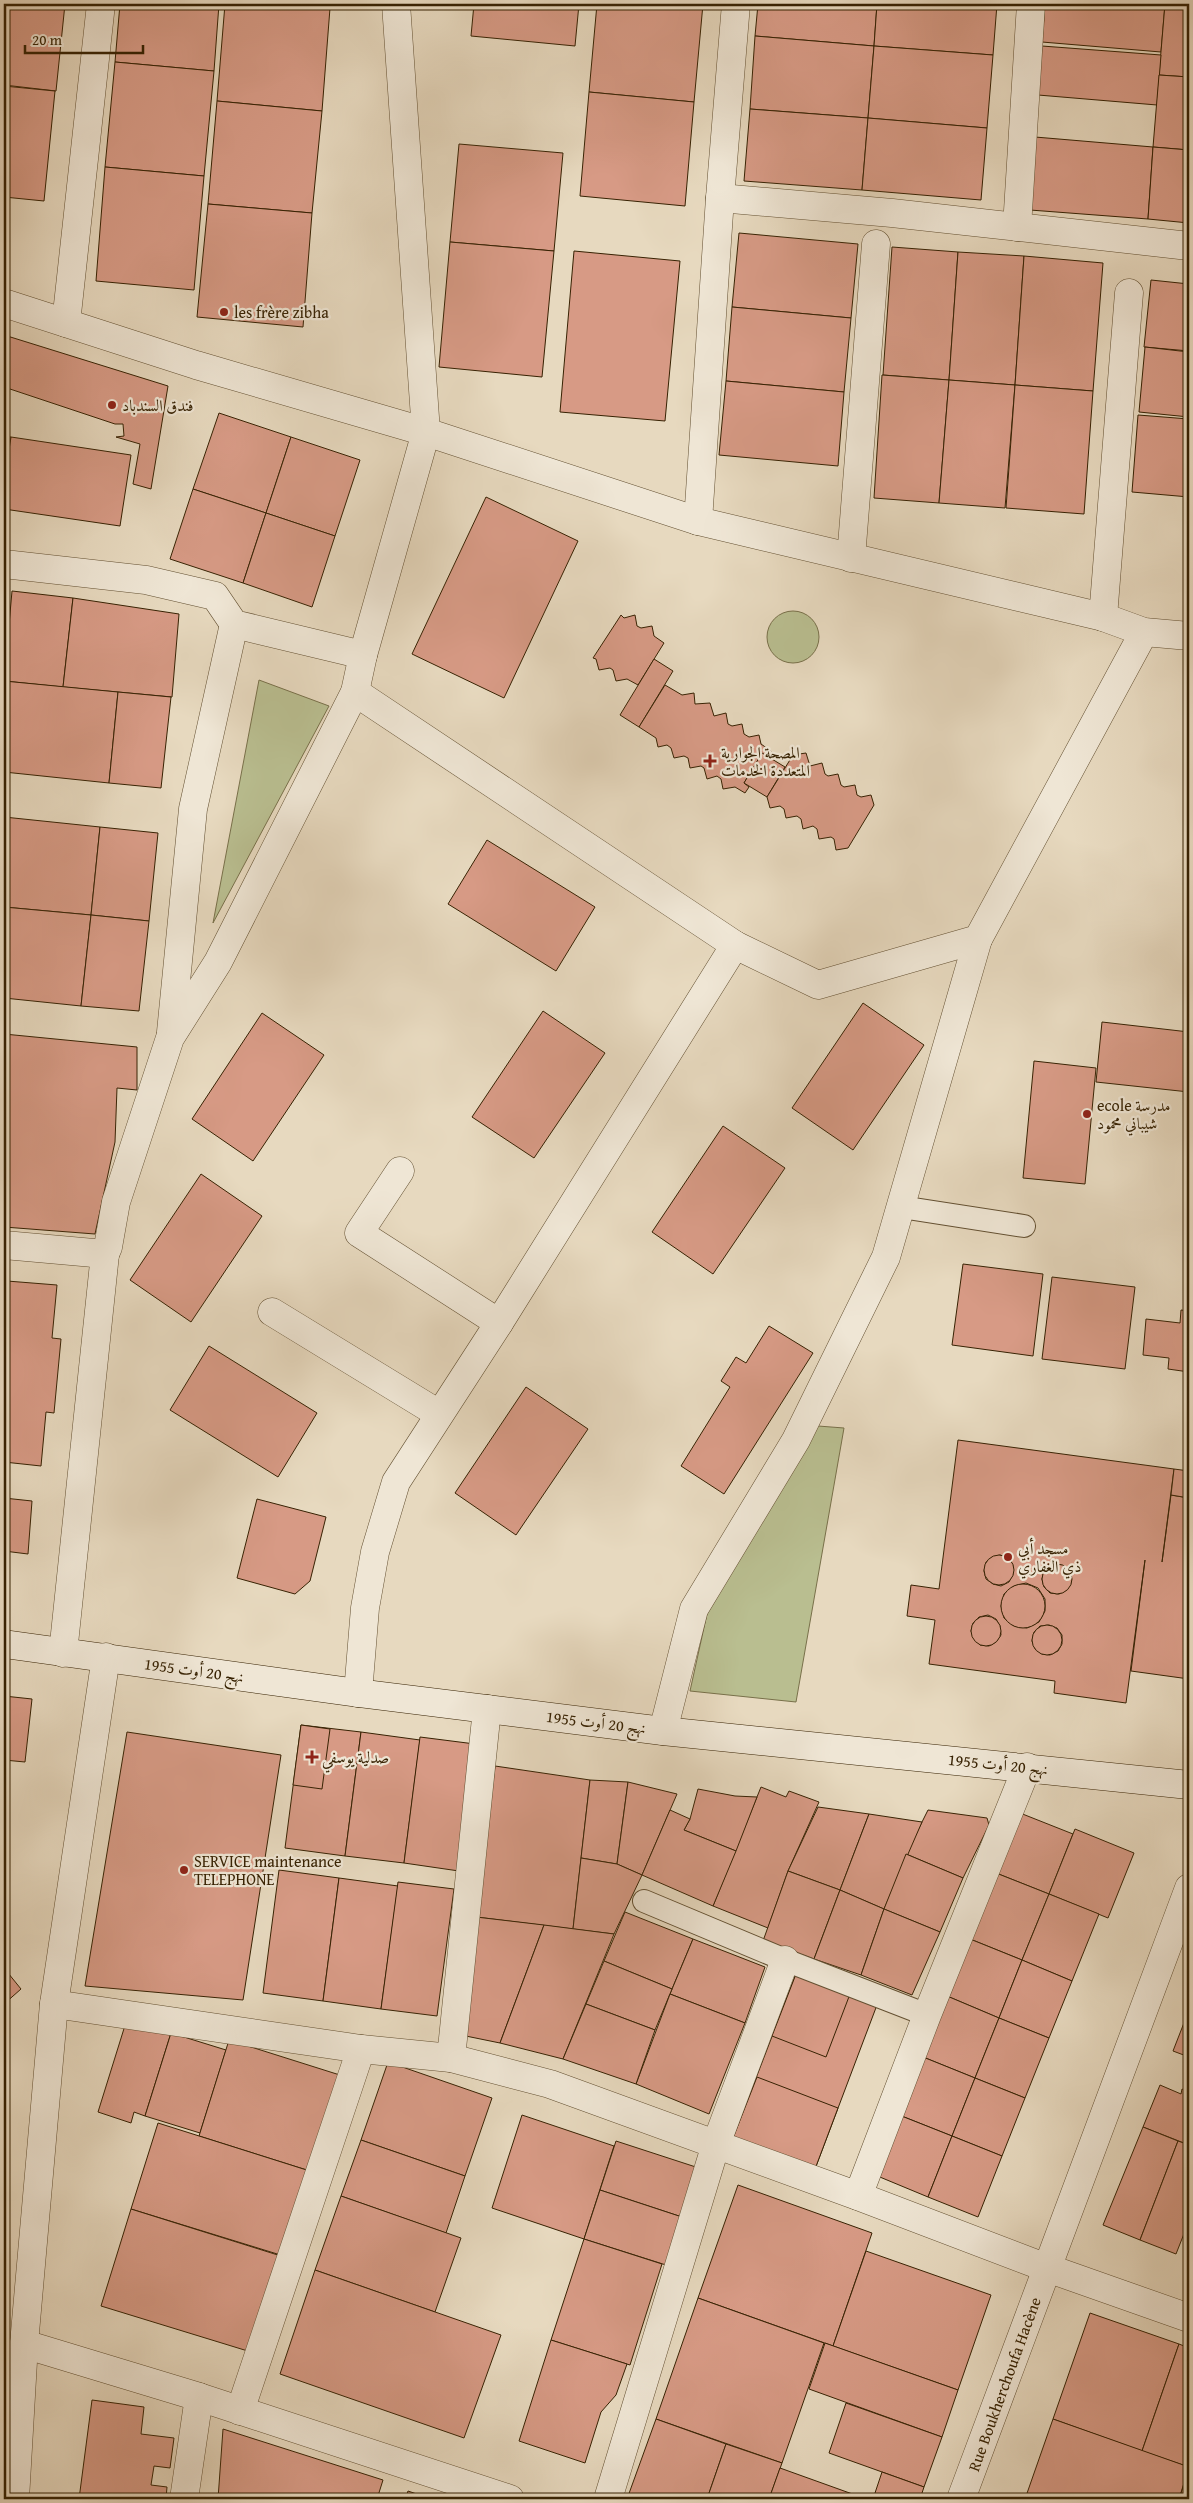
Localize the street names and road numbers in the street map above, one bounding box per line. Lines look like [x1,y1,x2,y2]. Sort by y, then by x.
street label: نهج 20 أوت 1955 [142,1651,245,1692]
street label: نهج 20 أوت 1955 [544,1704,647,1743]
street label: نهج 20 أوت 1955 [946,1747,1049,1784]
street label: Rue Boukherchoufa Hacène [961,2293,1047,2475]

